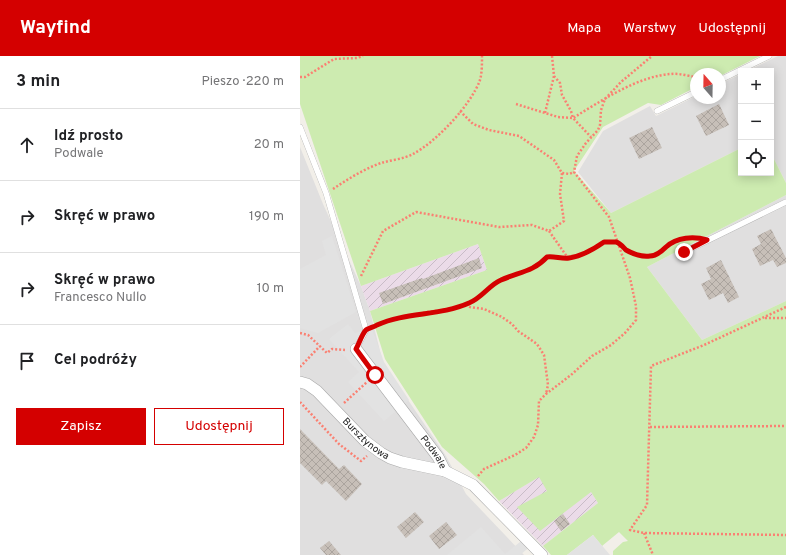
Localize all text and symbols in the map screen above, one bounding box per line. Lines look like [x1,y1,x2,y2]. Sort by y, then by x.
text: Wayfind [20,16,91,40]
text: Mapa [567,20,601,37]
text: Warstwy [623,20,676,37]
text: Udostępnij [698,20,766,37]
north arrow [690,68,726,104]
map controls [738,68,774,176]
button: + [738,68,774,104]
text: 3 min [16,71,60,93]
text: Pieszo · 220 m [202,74,284,90]
button: − [738,104,774,140]
text: Idź prosto [54,127,123,146]
icon: ahead [16,134,38,156]
text: 20 m [254,137,284,153]
button: locate [738,140,774,176]
text: Podwale [54,146,103,162]
icon: right [16,206,38,228]
text: Skręć w prawo [54,207,155,226]
text: 190 m [249,209,284,225]
route end [675,243,693,261]
text: Skręć w prawo [54,271,155,290]
icon: right [16,278,38,300]
text: 10 m [257,281,284,297]
text: Francesco Nullo [54,290,147,306]
icon: arrive [16,350,38,372]
text: Cel podróży [54,351,137,370]
route start [366,366,384,384]
button: Zapisz [16,408,146,445]
button: Udostępnij [154,408,284,445]
street label: Bursztynowa [340,415,391,463]
street label: Podwale [417,433,449,471]

